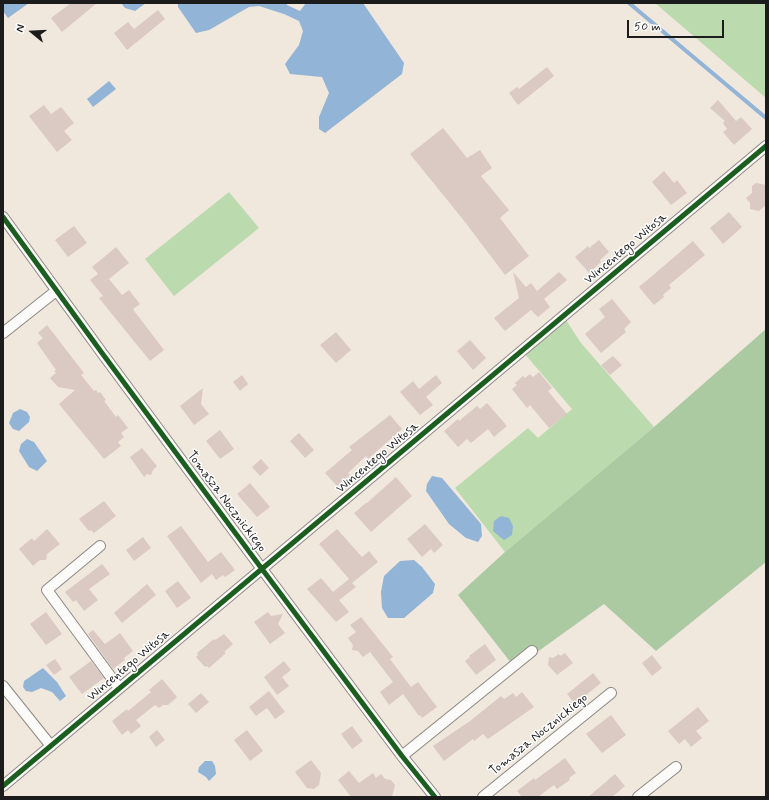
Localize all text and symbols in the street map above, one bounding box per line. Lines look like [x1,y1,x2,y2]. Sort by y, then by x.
north arrow [12,12,52,52]
scale bar [629,12,726,38]
text: 50 m [634,19,661,35]
text: N [13,23,28,34]
street label: Wincentego Witosa [581,210,671,288]
street label: Wincentego Witosa [333,419,423,497]
street label: Tomasza Nocznickiego [183,449,269,555]
street label: Wincentego Witosa [84,627,174,705]
street label: Tomasza Nocznickiego [487,691,591,779]

